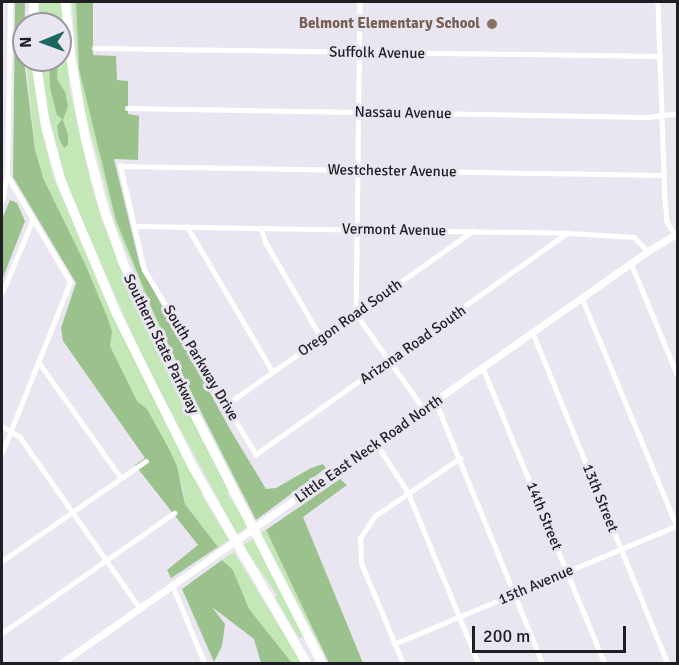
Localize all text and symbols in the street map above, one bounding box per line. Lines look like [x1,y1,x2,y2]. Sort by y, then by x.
north arrow [12,12,72,72]
place label: Belmont Elementary School [299,15,480,33]
marker: Belmont Elementary School [485,17,499,31]
text: N [16,37,36,48]
street label: Suffolk Avenue [329,43,425,63]
street label: Nassau Avenue [354,103,452,123]
street label: Westchester Avenue [327,161,457,181]
street label: Vermont Avenue [342,220,446,240]
street label: Southern State Parkway [119,271,203,417]
street label: Oregon Road South [294,275,406,361]
street label: South Parkway Drive [159,302,243,424]
street label: Arizona Road South [356,302,470,388]
street label: Little East Neck Road North [292,391,446,507]
street label: 13th Street [578,461,622,535]
street label: 14th Street [522,479,566,553]
street label: 15th Avenue [496,561,576,609]
scale bar [475,614,630,652]
text: 200 m [483,625,530,647]

